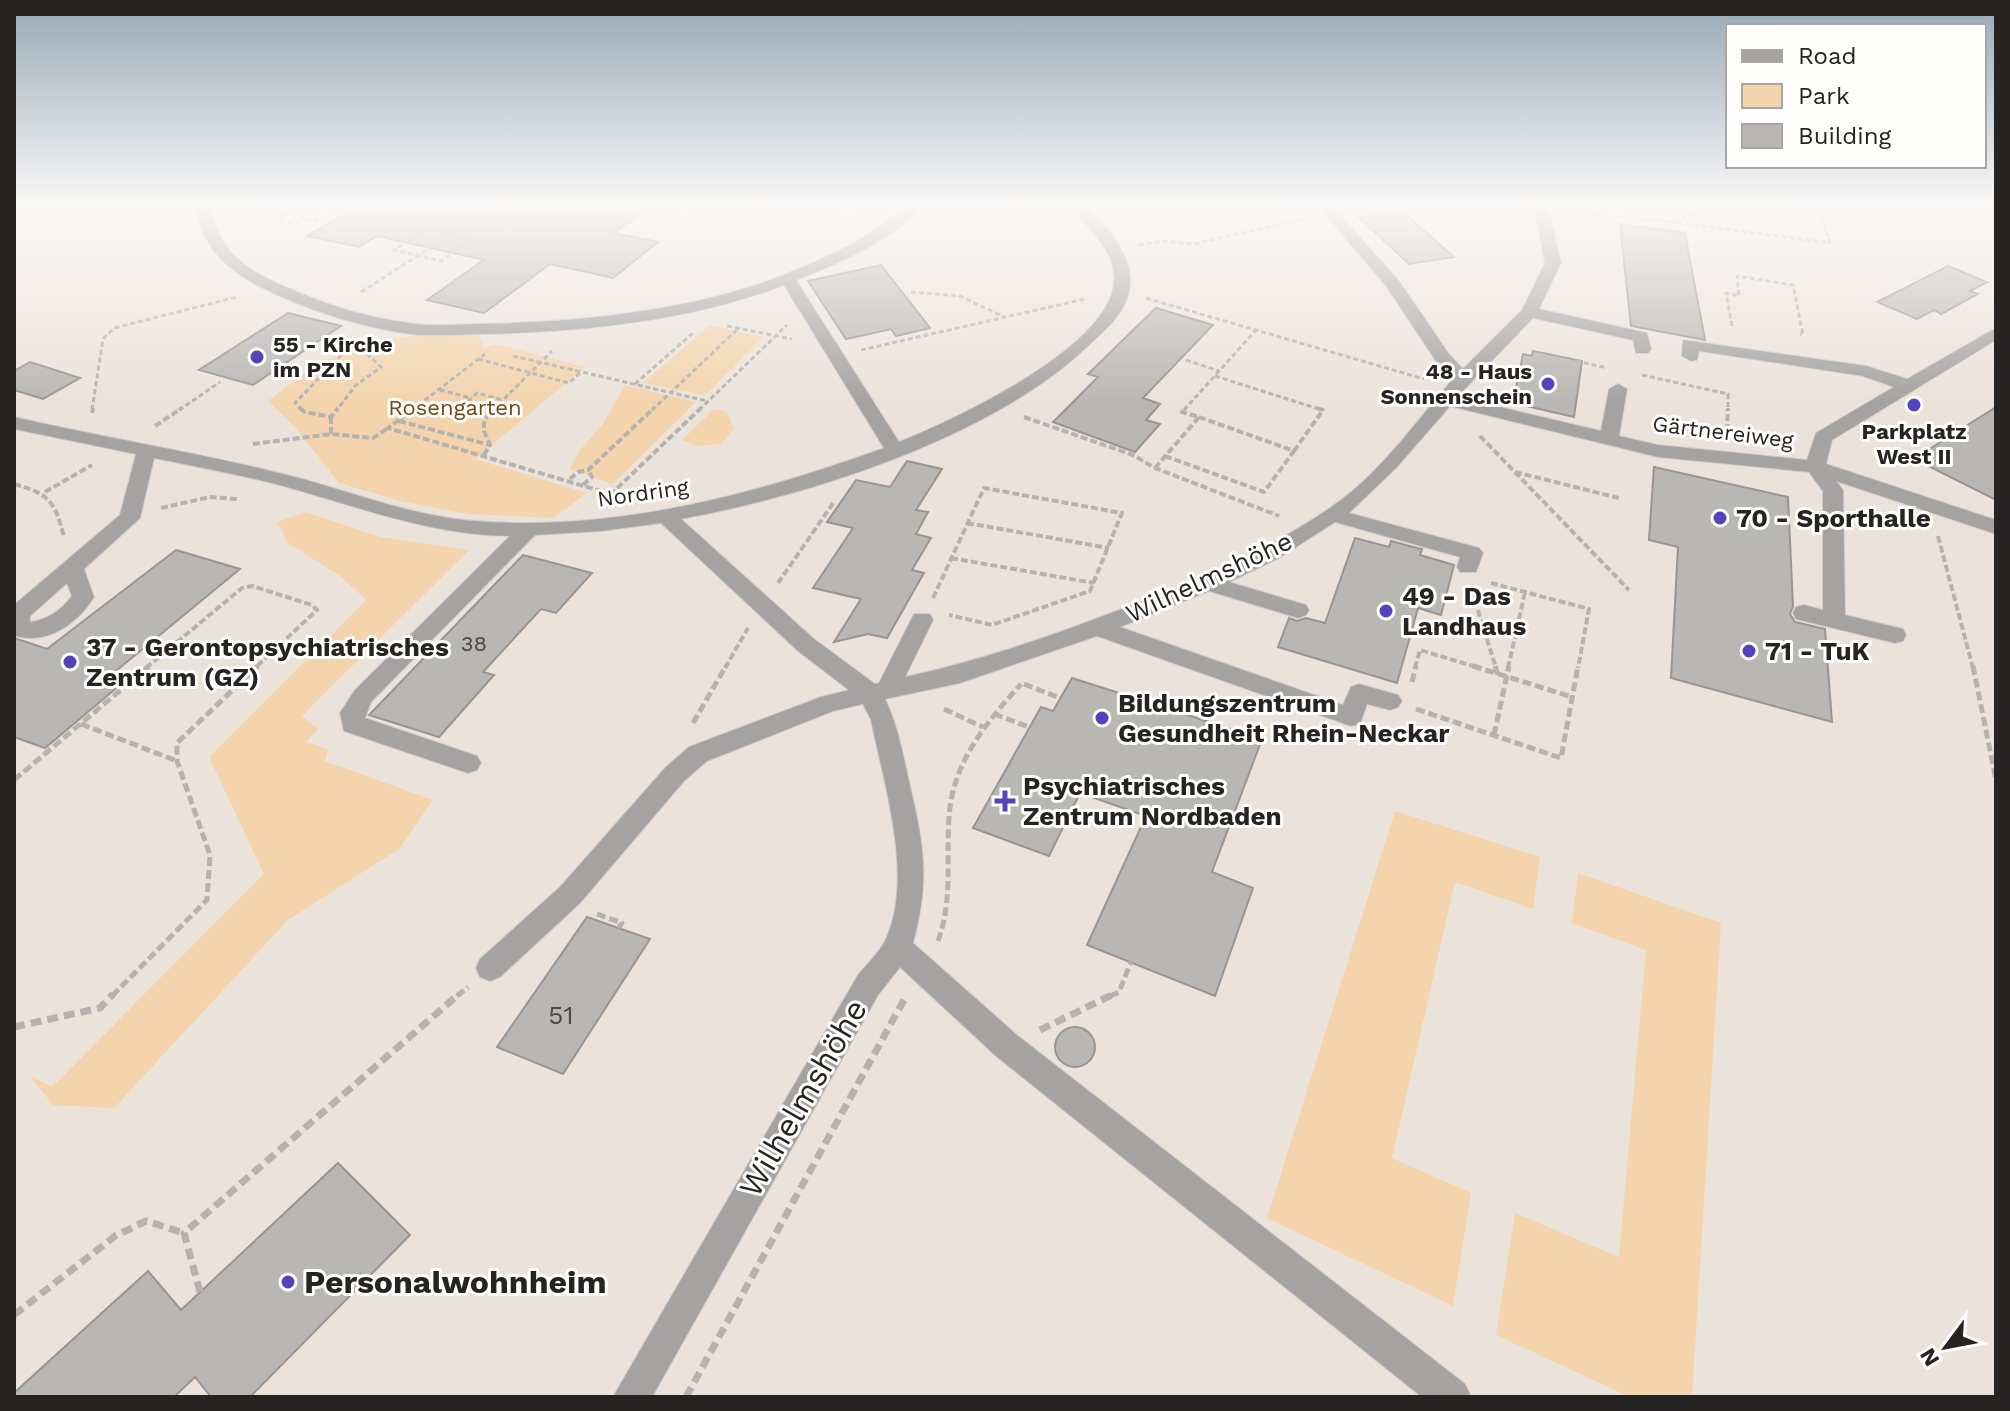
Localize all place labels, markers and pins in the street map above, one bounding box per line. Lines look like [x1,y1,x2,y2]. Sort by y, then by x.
place label: 55 - Kirche im PZN [273,332,393,382]
marker: 55 - Kirche im PZN [248,348,266,366]
place label: 48 - Haus Sonnenschein [1380,359,1532,409]
marker: 48 - Haus Sonnenschein [1539,375,1557,393]
marker: Parkplatz West II [1905,396,1923,414]
place label: Parkplatz West II [1861,419,1967,469]
place label: 70 - Sporthalle [1736,503,1931,533]
marker: 70 - Sporthalle [1711,509,1729,527]
place label: 49 - Das Landhaus [1402,581,1526,641]
marker: 49 - Das Landhaus [1377,602,1395,620]
place label: 37 - Gerontopsychiatrisches Zentrum (GZ) [86,632,449,692]
place label: 71 - TuK [1765,636,1870,666]
marker: 71 - TuK [1740,642,1758,660]
marker: 37 - Gerontopsychiatrisches Zentrum (GZ) [61,653,79,671]
place label: Bildungszentrum Gesundheit Rhein-Neckar [1118,688,1450,748]
marker: Bildungszentrum Gesundheit Rhein-Neckar [1093,709,1111,727]
place label: Psychiatrisches Zentrum Nordbaden [1023,771,1282,831]
marker: Psychiatrisches Zentrum Nordbaden [994,790,1016,812]
place label: Personalwohnheim [304,1263,607,1301]
marker: Personalwohnheim [279,1273,297,1291]

